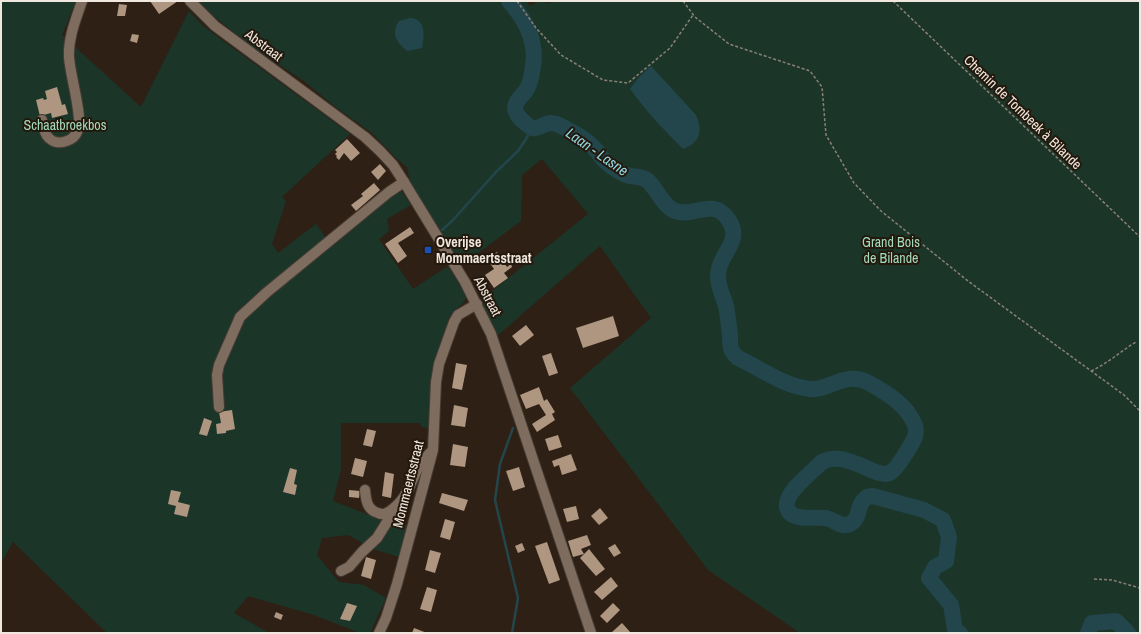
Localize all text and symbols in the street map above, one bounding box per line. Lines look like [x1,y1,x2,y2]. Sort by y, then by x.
street label: Abstraat [241,24,286,65]
street label: Chemin de Tombeek à Bilande [960,51,1086,173]
park label: Schaatbroekbos [24,116,107,134]
water label: Laan - Lasne [562,122,633,181]
place label: Overijse Mommaertsstraat [436,233,532,267]
park label: Grand Bois de Bilande [862,233,920,267]
marker: Overijse Mommaertsstraat [423,245,433,255]
street label: Abstraat [470,272,506,319]
street label: Mommaertsstraat [388,438,428,530]

